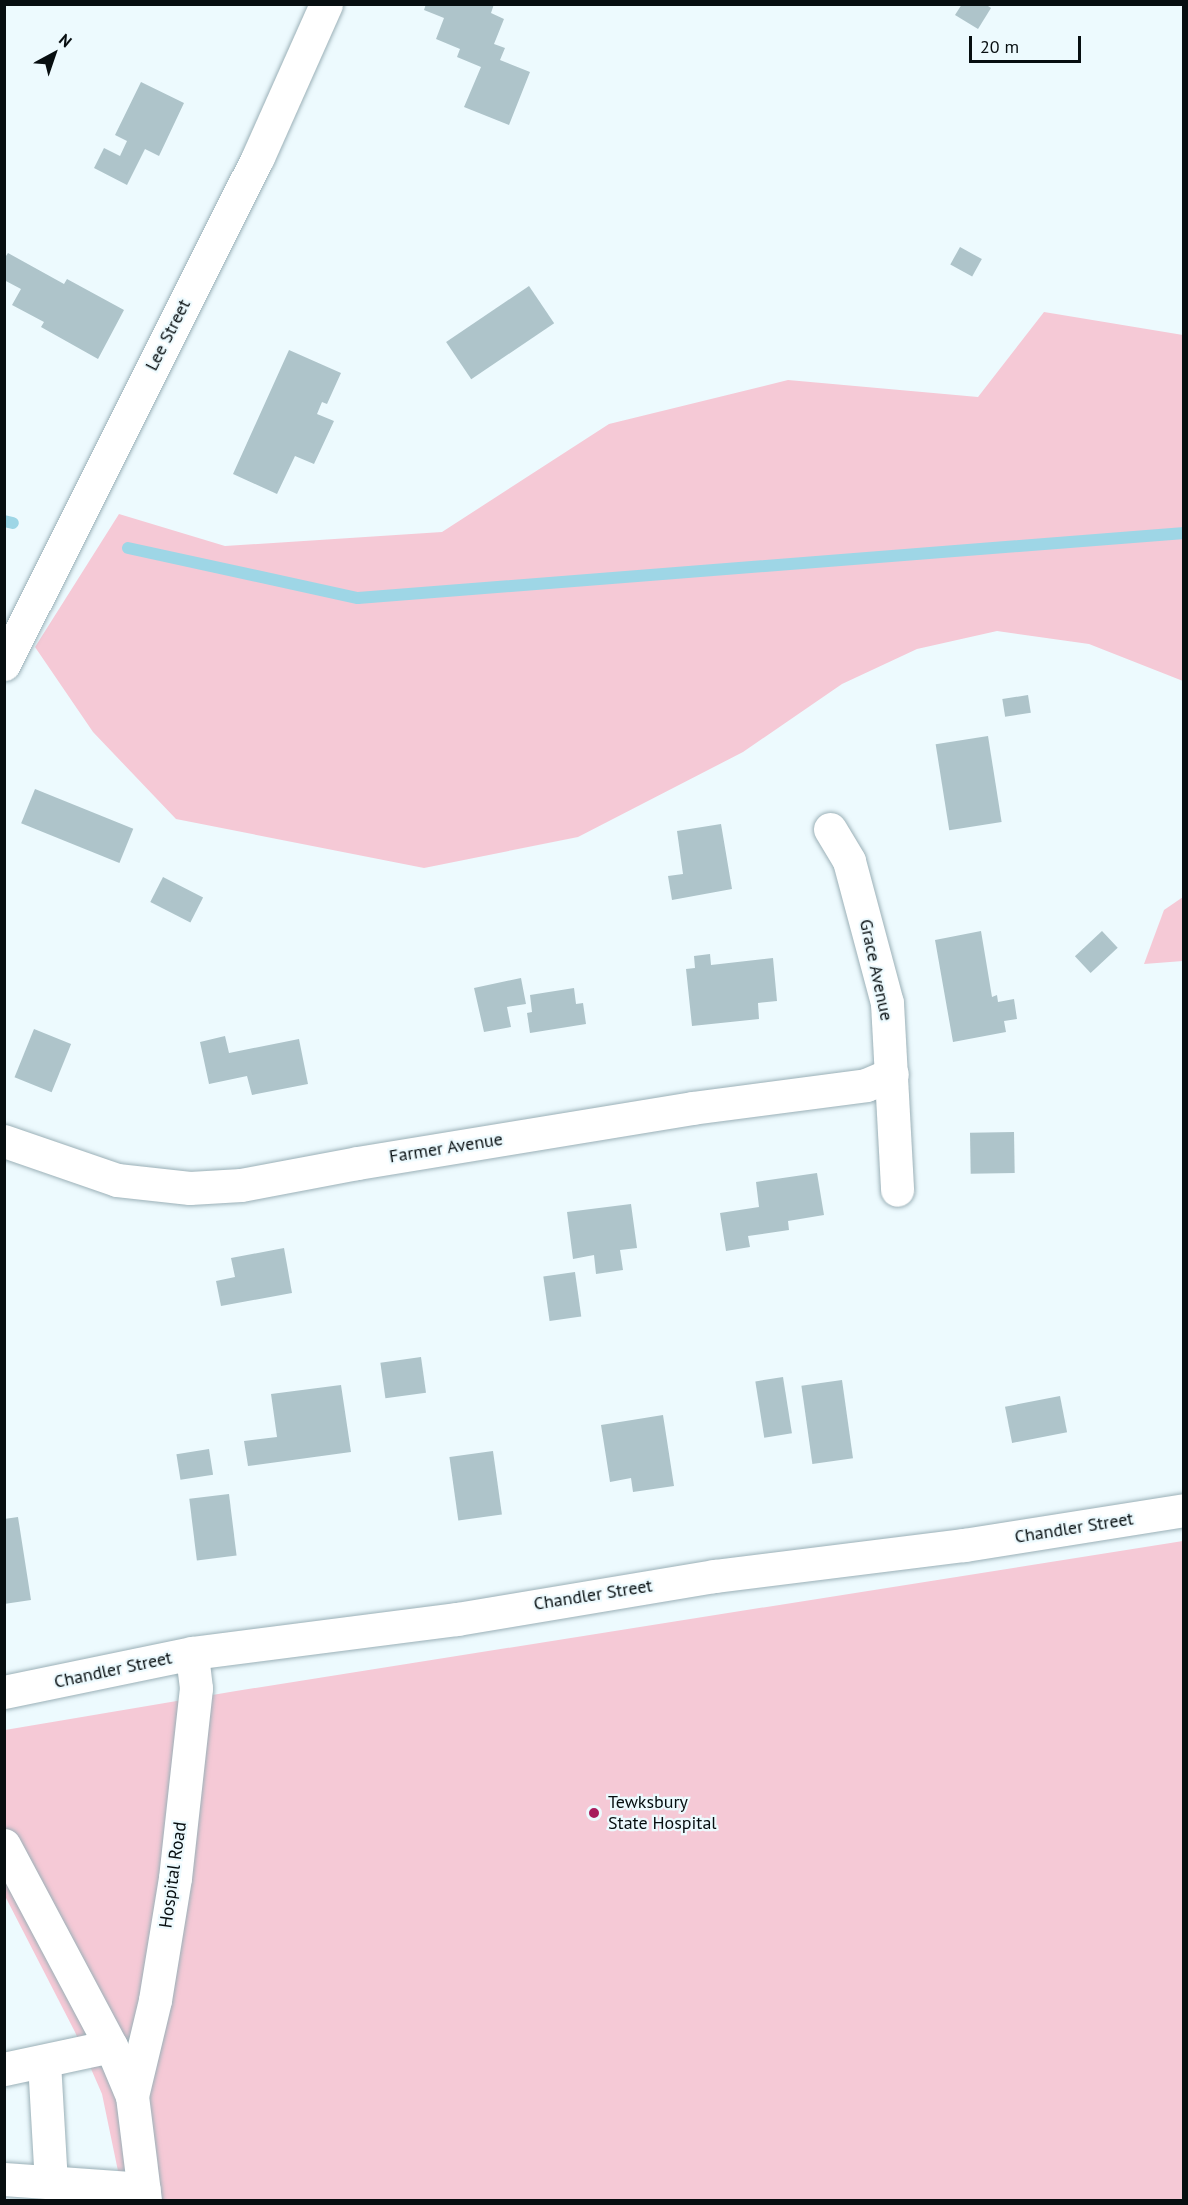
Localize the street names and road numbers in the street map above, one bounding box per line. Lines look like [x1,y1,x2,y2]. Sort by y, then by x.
street label: Lee Street [141,296,195,374]
street label: Grace Avenue [855,917,897,1023]
street label: Farmer Avenue [387,1128,505,1168]
street label: Chandler Street [1013,1508,1135,1548]
street label: Chandler Street [532,1575,654,1615]
street label: Chandler Street [52,1647,174,1693]
street label: Hospital Road [155,1820,191,1930]

